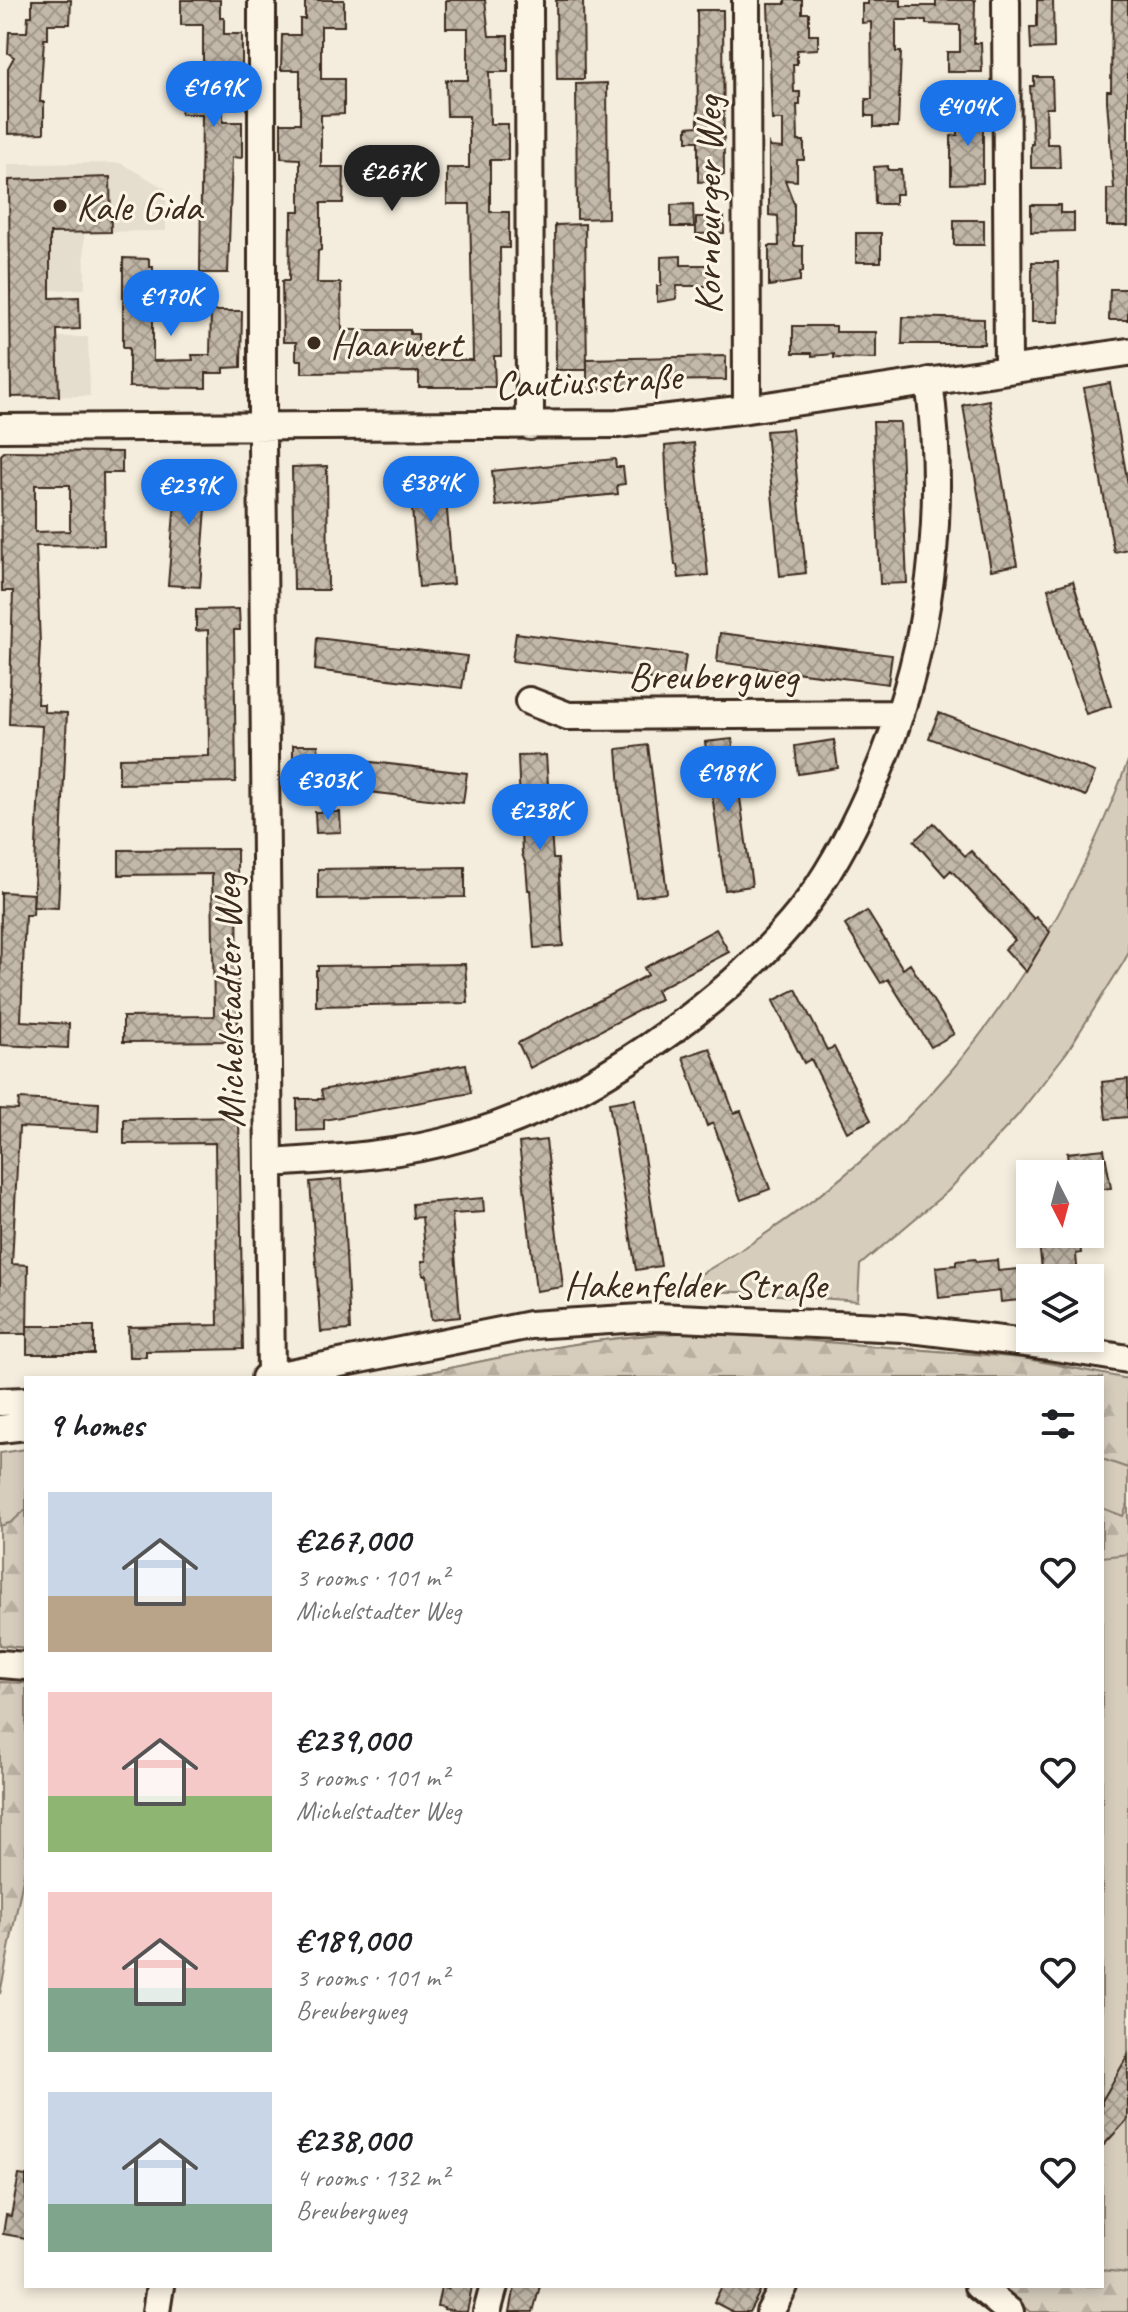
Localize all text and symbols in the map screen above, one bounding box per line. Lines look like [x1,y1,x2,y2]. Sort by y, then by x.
pin: €169K [158,61,270,129]
text: €169K [184,70,244,103]
pin: €404K [912,80,1024,148]
text: €404K [938,89,998,122]
street label: Kornburger Weg [683,94,733,314]
pin: €267K [336,145,448,213]
text: €267K [362,154,422,187]
place label: Kale Gida [76,182,204,232]
marker: Kale Gida [51,197,69,215]
pin: €170K [115,270,227,338]
text: €170K [141,279,201,312]
place label: Haarwert [330,319,466,369]
marker: Haarwert [305,334,323,352]
street label: Cautiusstraße [494,351,686,411]
pin: €384K [375,456,487,524]
pin: €239K [133,459,245,527]
text: €384K [401,465,461,498]
text: €239K [159,468,219,501]
street label: Breubergweg [628,651,801,701]
pin: €189K [672,746,784,814]
pin: €303K [272,754,384,822]
text: €189K [698,755,758,788]
text: €303K [298,763,358,796]
pin: €238K [484,784,596,852]
text: €238K [510,793,570,826]
street label: Michelstadter Weg [202,871,256,1128]
north arrow [1016,1160,1104,1248]
map controls [1016,1160,1104,1352]
street label: Hakenfelder Straße [564,1260,829,1310]
button: layers [1016,1264,1104,1352]
icon: filters [1036,1402,1080,1446]
text: 9 homes [48,1403,144,1446]
text: €267,000 [296,1518,410,1561]
icon: home [112,1524,208,1620]
icon: heart [1036,1550,1080,1594]
text: 3 rooms · 101 m² [296,1561,448,1594]
text: Michelstadter Weg [296,1594,461,1627]
text: €239,000 [296,1718,409,1761]
icon: home [112,1724,208,1820]
icon: heart [1036,1750,1080,1794]
text: 3 rooms · 101 m² [296,1761,448,1794]
text: Michelstadter Weg [296,1794,461,1827]
text: €189,000 [296,1918,409,1961]
icon: home [112,1924,208,2020]
icon: heart [1036,1950,1080,1994]
text: 3 rooms · 101 m² [296,1961,448,1994]
text: Breubergweg [296,1994,406,2027]
text: €238,000 [296,2118,410,2161]
icon: home [112,2124,208,2220]
icon: heart [1036,2150,1080,2194]
text: 4 rooms · 132 m² [296,2161,448,2194]
text: Breubergweg [296,2194,406,2227]

